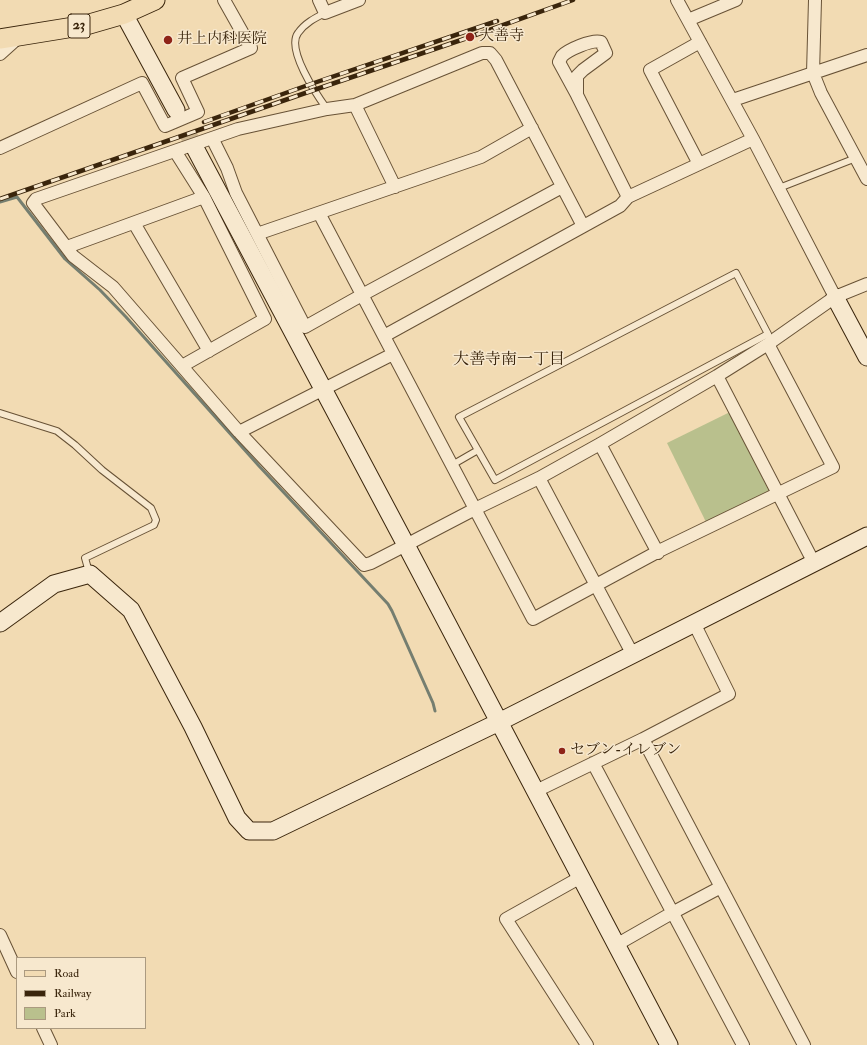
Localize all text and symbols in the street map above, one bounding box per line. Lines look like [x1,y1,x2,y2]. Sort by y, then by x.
road number: 23 [68,14,90,38]
place label: 大善寺 [479,28,524,46]
place label: 井上内科医院 [177,31,267,49]
marker: 大善寺 [464,31,476,43]
marker: 井上内科医院 [162,34,174,46]
district label: 大善寺南一丁目 [453,351,565,371]
place label: セブン-イレブン [570,742,681,760]
marker: セブン-イレブン [557,746,567,756]
legend [16,957,146,1029]
text: Road [54,966,79,981]
text: Railway [54,986,91,1001]
text: Park [54,1006,76,1021]

